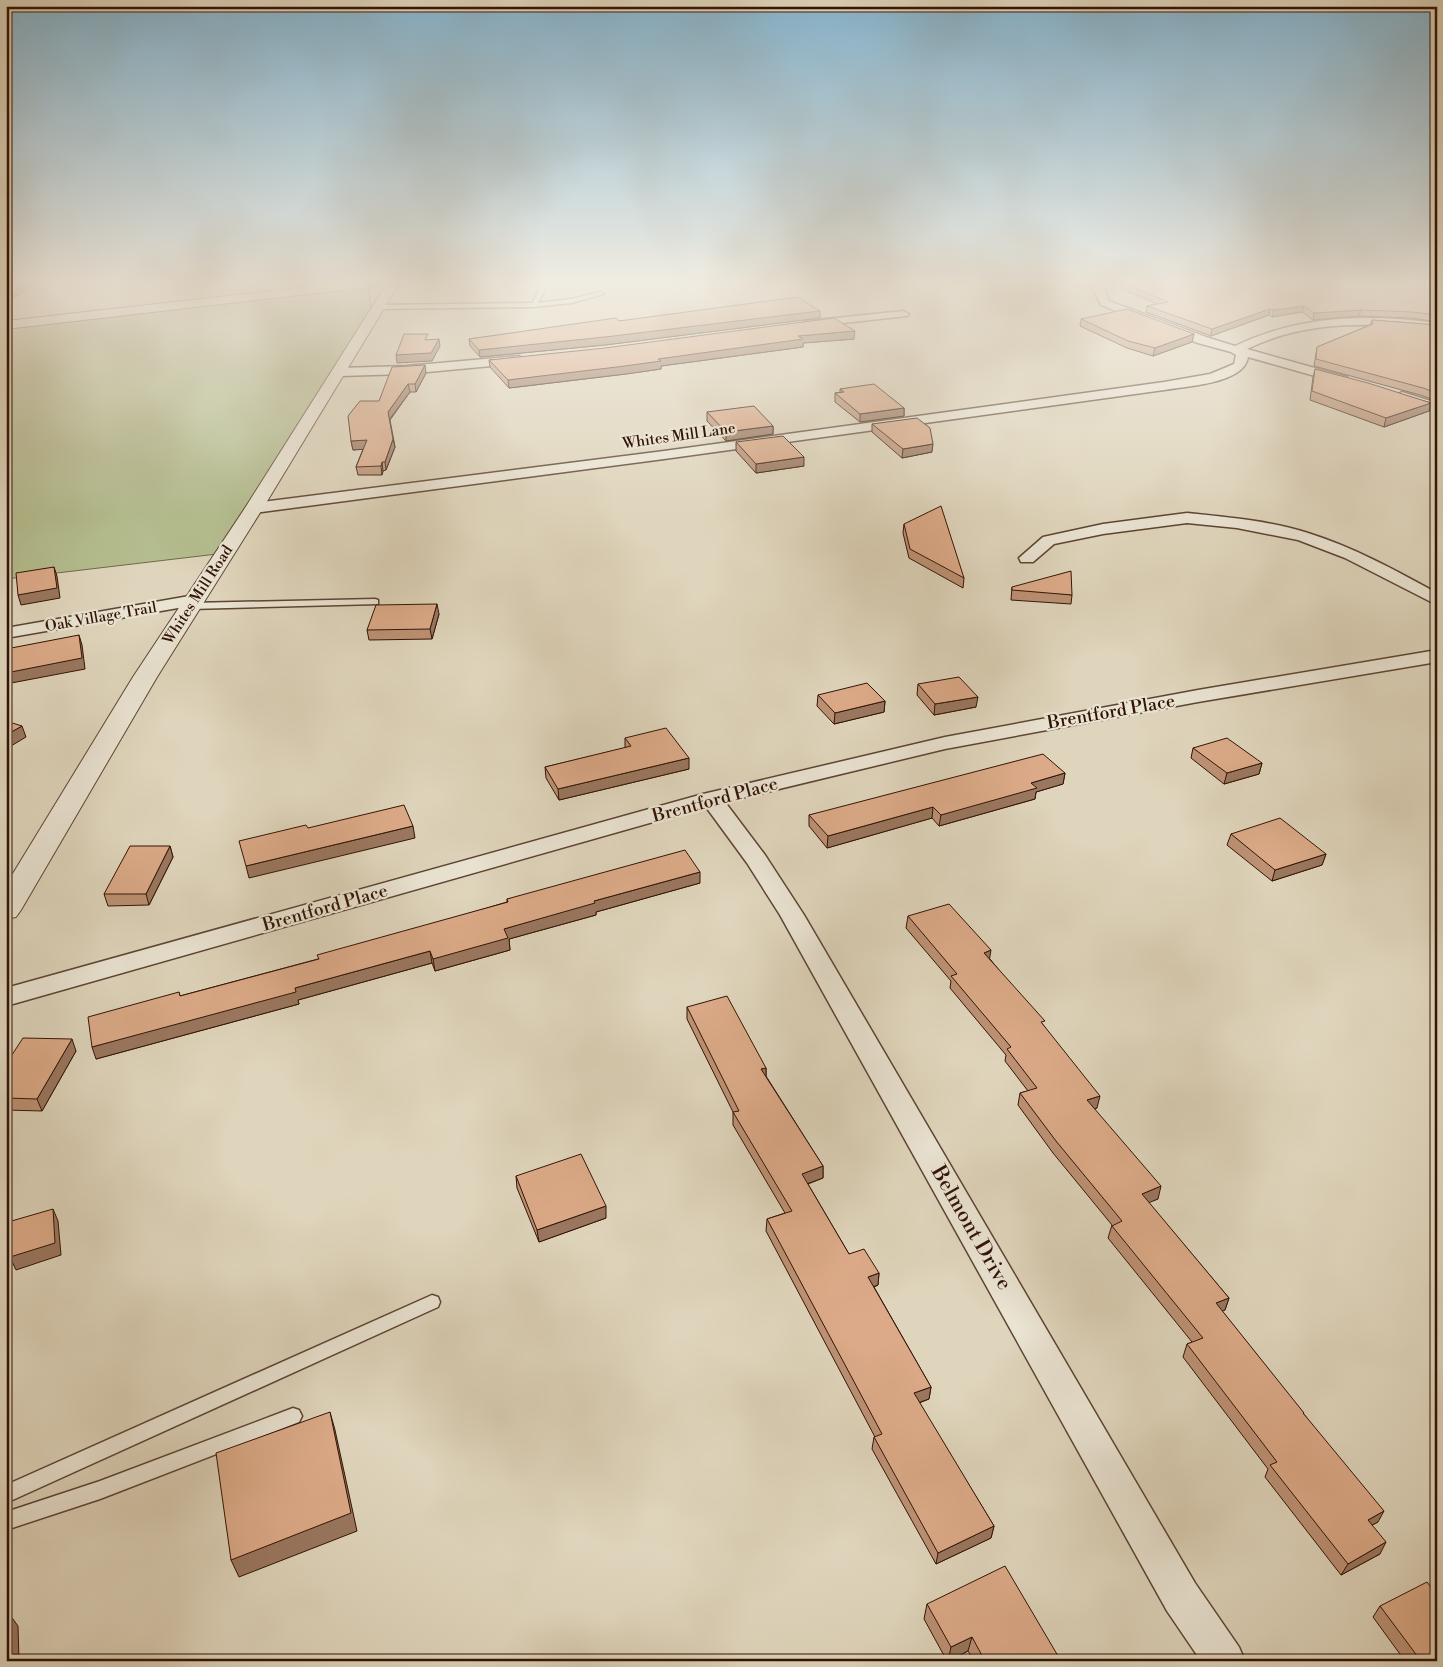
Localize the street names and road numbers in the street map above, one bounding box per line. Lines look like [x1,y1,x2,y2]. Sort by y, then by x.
street label: Whites Mill Lane [620,419,737,453]
street label: Whites Mill Road [158,541,237,649]
street label: Oak Village Trail [44,598,159,636]
street label: Brentford Place [1044,689,1177,735]
street label: Brentford Place [649,772,780,828]
street label: Brentford Place [259,879,390,937]
street label: Belmont Drive [924,1160,1017,1295]

